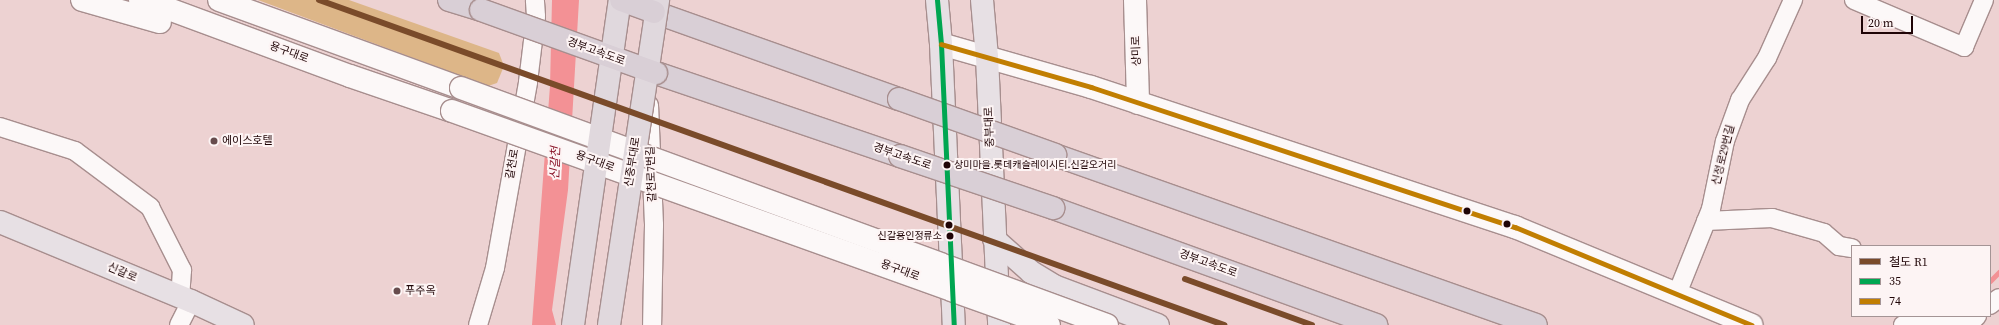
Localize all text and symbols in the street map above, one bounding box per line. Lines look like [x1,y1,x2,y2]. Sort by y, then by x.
scale bar [1863,8,1915,34]
text: 20 m [1868,15,1894,31]
street label: 경부고속도로 [565,35,627,69]
street label: 상미로 [1130,36,1144,66]
street label: 용구대로 [268,40,310,66]
street label: 중부대로 [983,107,997,147]
street label: 신정로29번길 [1710,124,1738,186]
place label: 에이스호텔 [222,134,273,148]
marker: 에이스호텔 [209,136,219,146]
street label: 신중부대로 [623,136,643,188]
street label: 경부고속도로 [871,141,933,173]
water label: 신갈천 [548,146,564,180]
street label: 갈천로7번길 [644,146,660,202]
street label: 갈천로 [504,148,522,180]
street label: 용구대로 [574,149,616,175]
place label: 상미마을.롯데캐슬레이시티.신갈오거리 [954,159,1116,171]
marker: 상미마을.롯데캐슬레이시티.신갈오거리 [942,160,952,170]
unlabelled marker [1462,206,1472,216]
unlabelled marker [1502,219,1512,229]
unlabelled marker [944,220,954,230]
place label: 신갈용인정류소 [878,230,942,242]
marker: 신갈용인정류소 [945,231,955,241]
legend [1851,245,1991,317]
street label: 경부고속도로 [1177,247,1239,281]
text: 철도 R1 [1889,254,1928,270]
street label: 용구대로 [879,258,921,284]
street label: 신갈로 [105,261,139,285]
text: 35 [1889,273,1901,289]
place label: 푸주옥 [405,284,435,298]
marker: 푸주옥 [392,286,402,296]
text: 74 [1889,293,1901,309]

